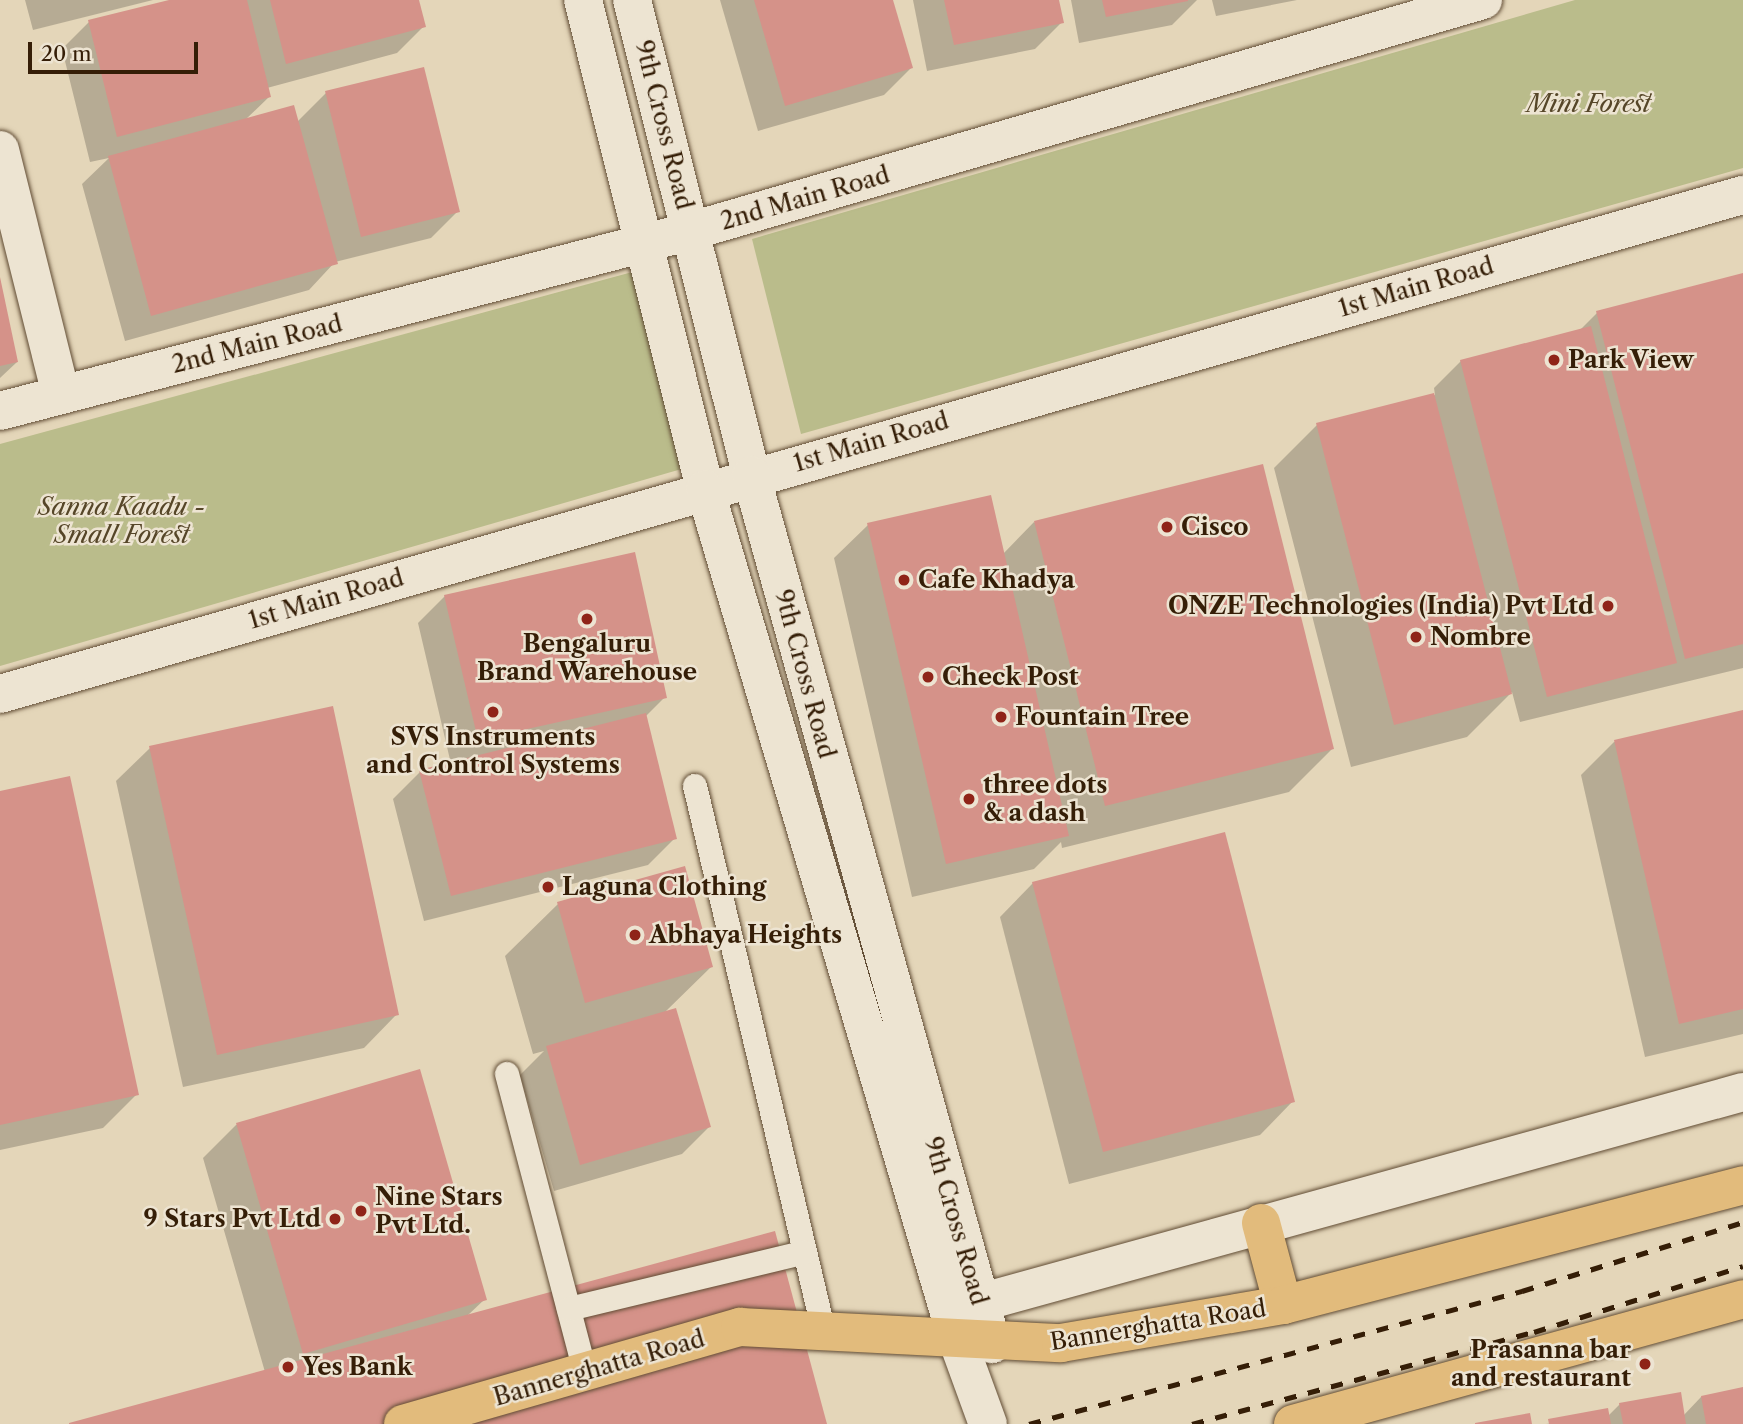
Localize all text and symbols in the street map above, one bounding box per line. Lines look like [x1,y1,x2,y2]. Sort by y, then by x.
scale bar [32,28,201,72]
street label: 9th Cross Road [629,37,699,213]
text: 20 m [41,41,92,66]
park label: Mini Forest [1527,90,1651,118]
street label: 2nd Main Road [717,160,893,236]
street label: 1st Main Road [1335,251,1497,323]
street label: 2nd Main Road [169,309,345,379]
place label: Park View [1568,346,1695,374]
marker: Park View [1546,352,1562,368]
street label: 1st Main Road [790,406,952,478]
park label: Sanna Kaadu - Small Forest [38,493,206,549]
place label: Cisco [1181,513,1248,541]
marker: Cisco [1159,519,1175,535]
street label: 1st Main Road [245,563,407,635]
place label: Cafe Khadya [918,566,1075,594]
marker: Cafe Khadya [896,572,912,588]
street label: 9th Cross Road [769,586,841,762]
place label: ONZE Technologies (India) Pvt Ltd [1167,592,1594,620]
marker: ONZE Technologies (India) Pvt Ltd [1600,598,1616,614]
marker: Bengaluru Brand Warehouse [579,611,595,627]
place label: Nombre [1430,623,1531,651]
marker: Nombre [1408,629,1424,645]
place label: Bengaluru Brand Warehouse [476,630,698,686]
place label: Check Post [942,663,1079,691]
marker: Check Post [920,669,936,685]
place label: Fountain Tree [1015,703,1190,731]
marker: SVS Instruments and Control Systems [485,704,501,720]
marker: Fountain Tree [993,709,1009,725]
place label: SVS Instruments and Control Systems [366,723,620,779]
place label: three dots & a dash [983,771,1107,827]
marker: three dots & a dash [961,791,977,807]
place label: Laguna Clothing [562,873,767,901]
marker: Laguna Clothing [540,879,556,895]
place label: Abhaya Heights [649,921,842,949]
marker: Abhaya Heights [627,927,643,943]
street label: 9th Cross Road [918,1134,994,1308]
place label: Nine Stars Pvt Ltd. [375,1183,503,1239]
marker: Nine Stars Pvt Ltd. [353,1203,369,1219]
place label: 9 Stars Pvt Ltd [144,1205,321,1233]
marker: 9 Stars Pvt Ltd [327,1211,343,1227]
street label: Bannerghatta Road [1048,1294,1268,1356]
street label: Bannerghatta Road [490,1324,708,1412]
place label: Prasanna bar and restaurant [1451,1336,1631,1392]
place label: Yes Bank [302,1353,413,1381]
marker: Prasanna bar and restaurant [1637,1356,1653,1372]
marker: Yes Bank [280,1359,296,1375]

